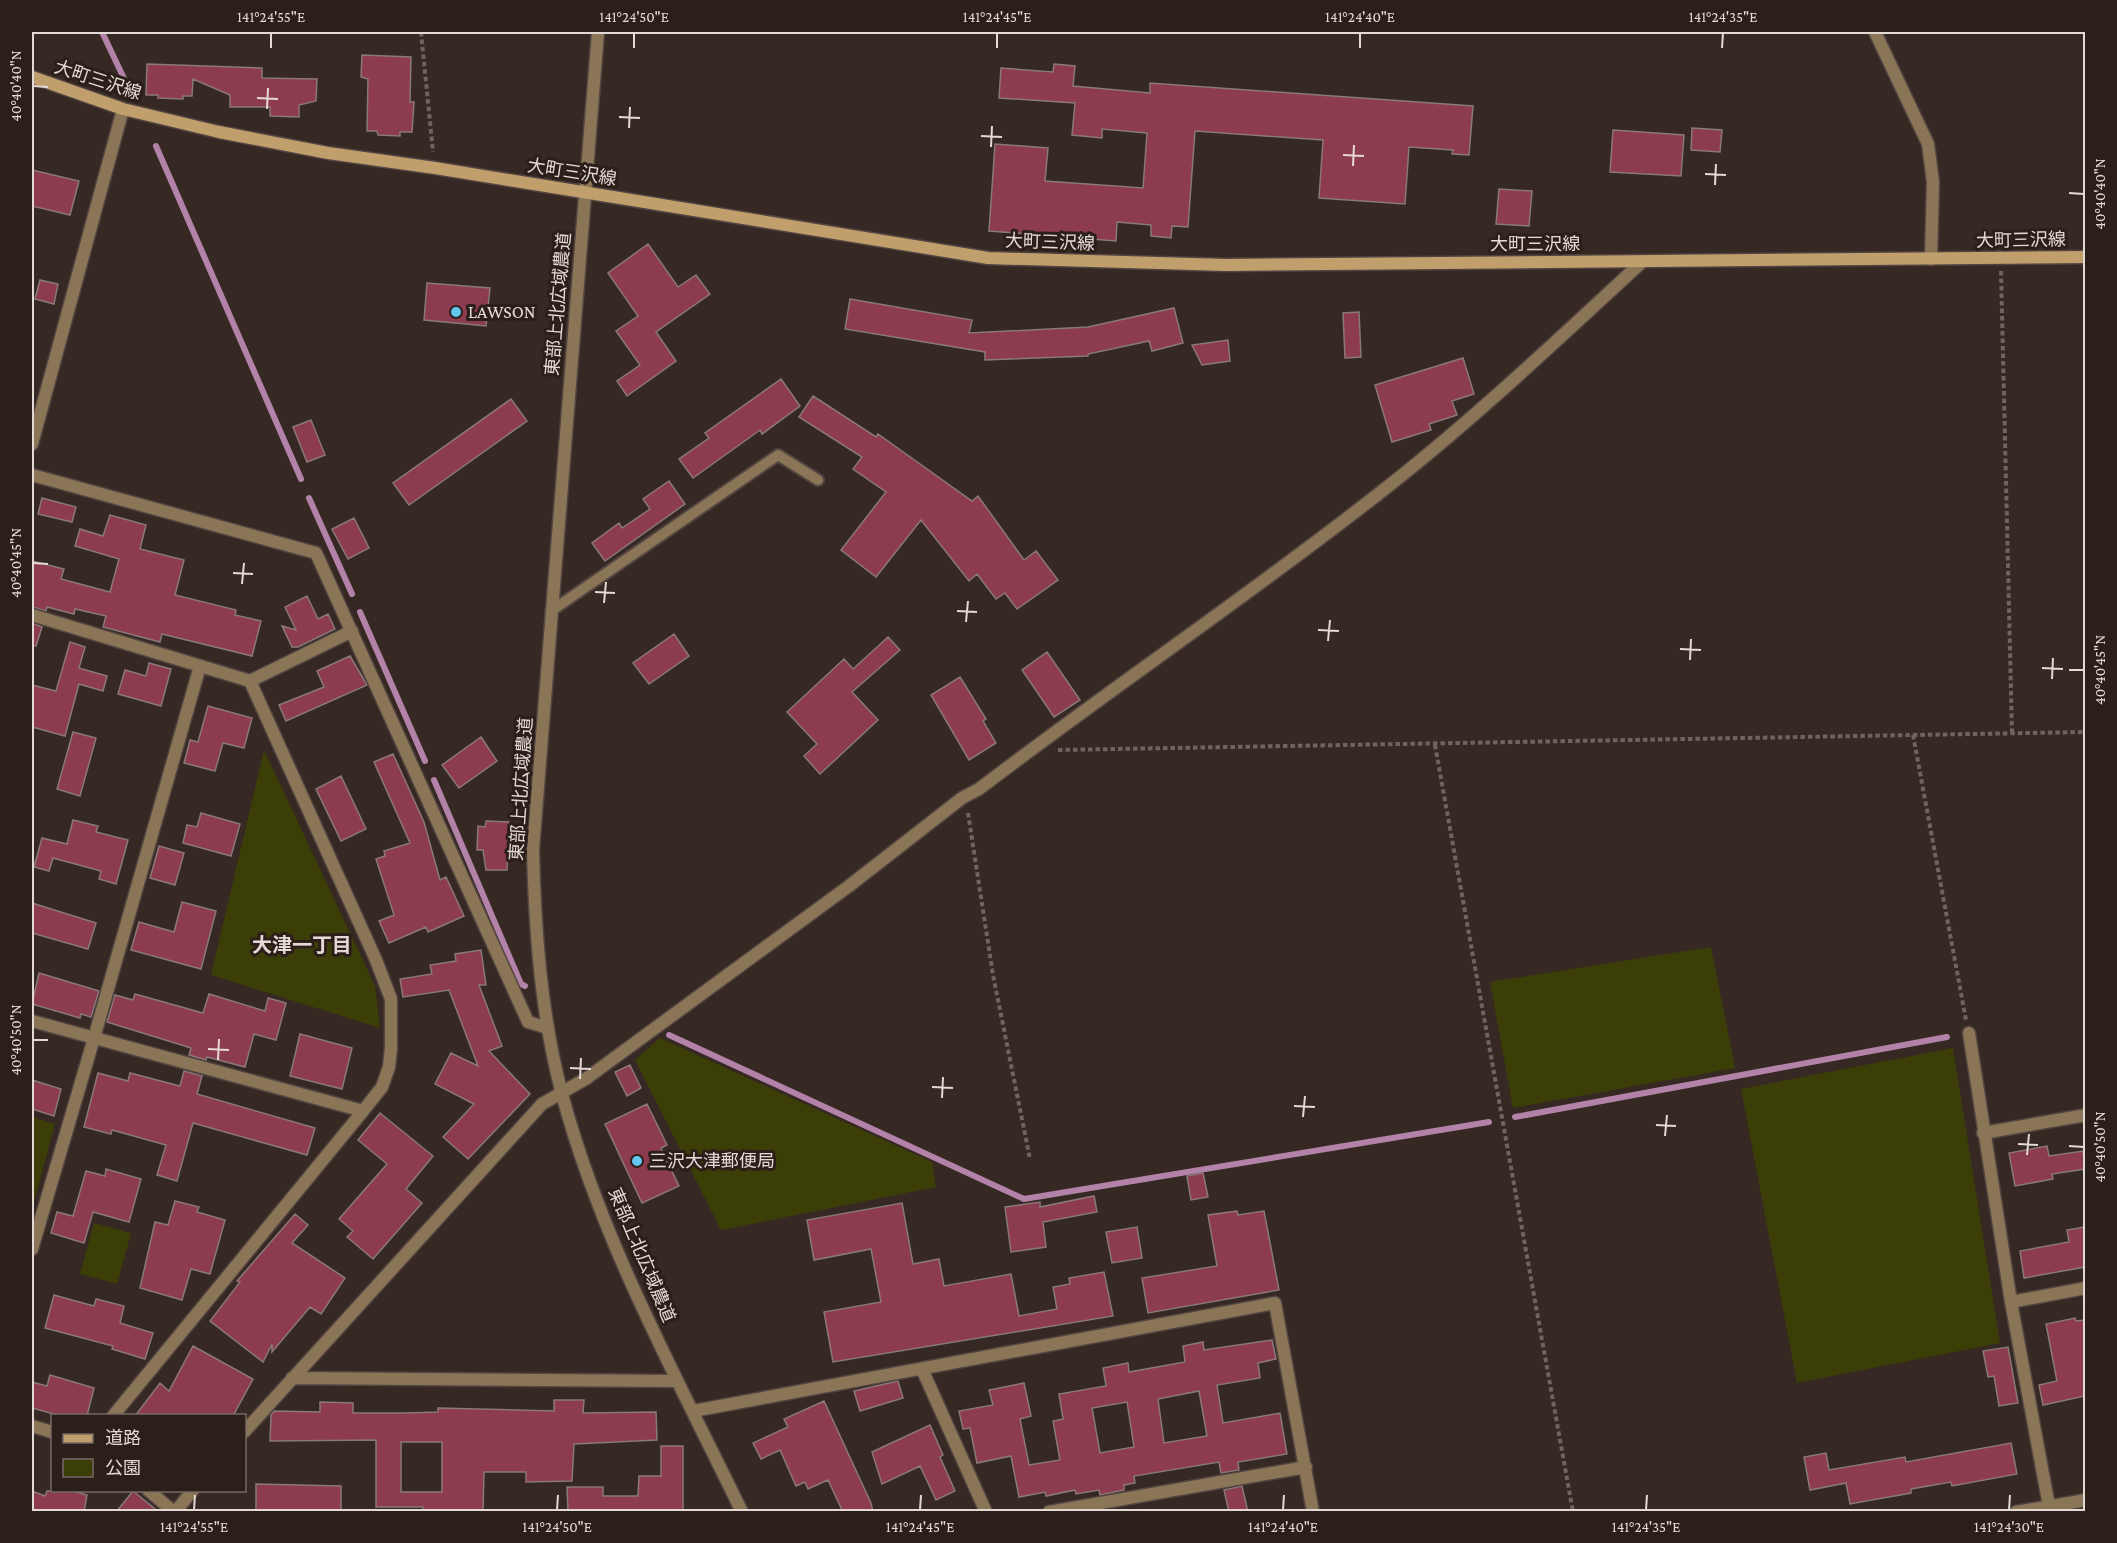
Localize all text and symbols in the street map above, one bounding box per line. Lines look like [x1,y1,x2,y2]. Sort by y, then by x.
text: 141°24'55"E [237,9,305,25]
text: 141°24'50"E [599,9,669,25]
text: 141°24'45"E [963,9,1031,25]
text: 141°24'40"E [1325,9,1395,25]
text: 141°24'35"E [1689,9,1757,25]
text: 40°40'40"N [8,50,24,122]
street label: 大町三沢線 [52,57,144,103]
street label: 大町三沢線 [526,155,618,189]
text: 40°40'40"N [2092,158,2108,230]
street label: 大町三沢線 [1976,229,2066,251]
street label: 大町三沢線 [1005,230,1095,254]
street label: 東部上北広域農道 [542,231,574,377]
street label: 大町三沢線 [1490,234,1580,254]
place label: LAWSON [468,302,536,322]
marker: LAWSON [449,305,463,319]
text: 40°40'45"N [8,528,24,598]
text: 40°40'45"N [2092,635,2108,705]
street label: 東部上北広域農道 [506,716,536,862]
district label: 大津一丁目 [252,934,352,956]
text: 40°40'50"N [8,1004,24,1076]
text: 40°40'50"N [2092,1111,2108,1183]
place label: 三沢大津郵便局 [649,1151,775,1171]
marker: 三沢大津郵便局 [630,1154,644,1168]
street label: 東部上北広域農道 [605,1185,679,1325]
legend [51,1414,246,1492]
text: 道路 [105,1428,141,1448]
text: 公園 [105,1458,141,1478]
text: 141°24'55"E [160,1519,228,1535]
text: 141°24'50"E [522,1519,592,1535]
text: 141°24'45"E [886,1519,954,1535]
text: 141°24'40"E [1248,1519,1318,1535]
text: 141°24'35"E [1612,1519,1680,1535]
text: 141°24'30"E [1974,1519,2044,1535]

